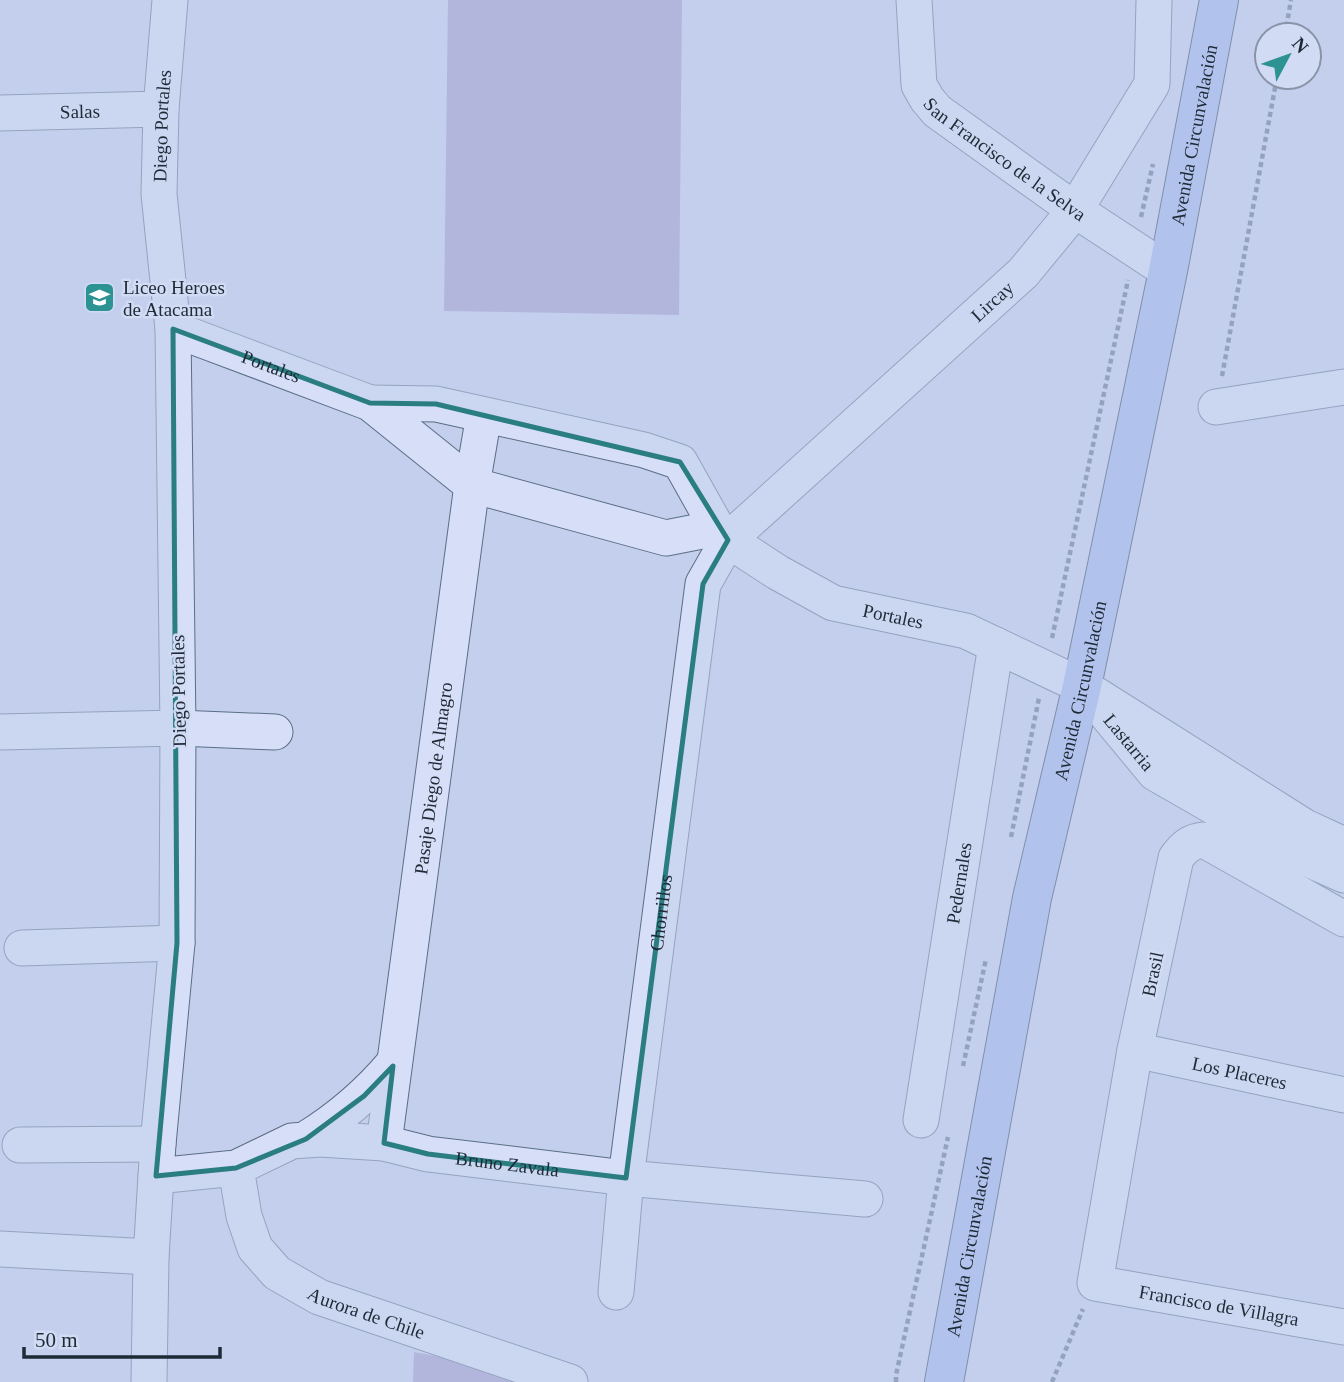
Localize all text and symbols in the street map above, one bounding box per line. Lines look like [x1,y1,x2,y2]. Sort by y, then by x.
north arrow [1253,21,1323,91]
text: N [1288,33,1313,57]
street label: Avenida Circunvalación [1167,42,1222,227]
street label: Diego Portales [149,69,175,182]
street label: San Francisco de la Selva [919,93,1090,225]
street label: Salas [60,101,100,123]
place label: Liceo Heroes de Atacama [123,277,225,320]
street label: Lircay [967,277,1018,326]
school or university icon: Liceo Heroes de Atacama [83,281,117,315]
street label: Portales [239,346,303,387]
street label: Avenida Circunvalación [1050,598,1111,783]
street label: Portales [861,600,925,633]
street label: Diego Portales [167,635,190,747]
street label: Pasaje Diego de Almagro [410,681,457,876]
street label: Lastarria [1099,710,1159,775]
street label: Pedernales [942,841,976,925]
street label: Chorrillos [646,873,676,952]
street label: Brasil [1137,950,1167,998]
street label: Los Placeres [1190,1053,1289,1093]
street label: Bruno Zavala [454,1147,561,1181]
street label: Avenida Circunvalación [942,1154,996,1339]
street label: Francisco de Villagra [1137,1281,1301,1330]
street label: Aurora de Chile [304,1283,427,1343]
scale bar [24,1316,220,1360]
text: 50 m [35,1328,78,1352]

